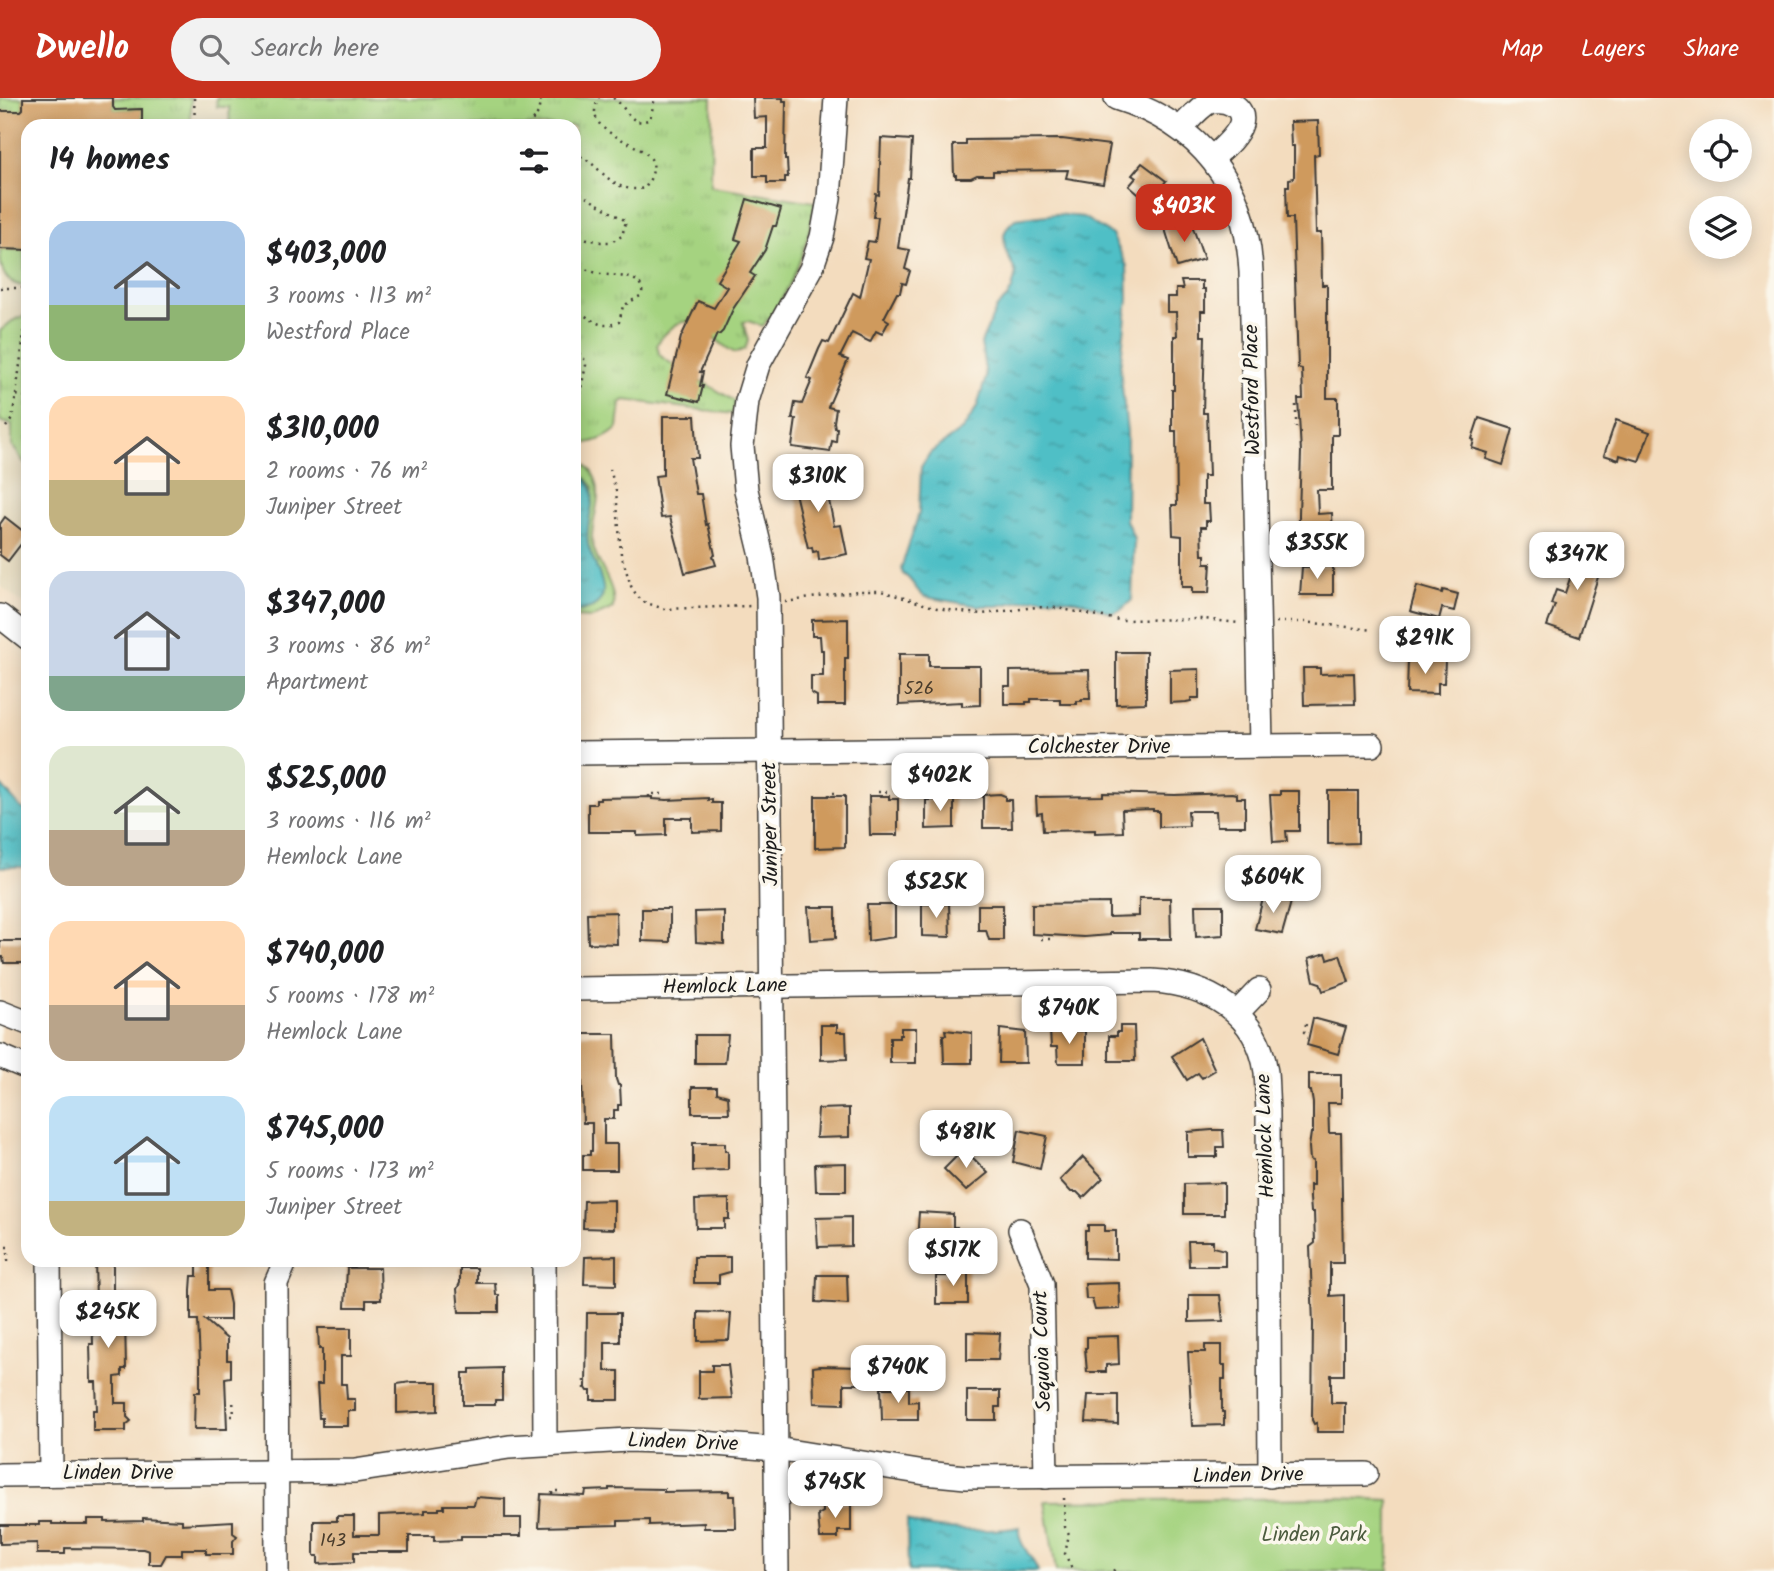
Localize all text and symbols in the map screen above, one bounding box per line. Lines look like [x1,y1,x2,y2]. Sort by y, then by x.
search box [171,18,661,81]
text: Dwello [35,23,129,76]
text: Search here [251,28,379,70]
icon: search [195,30,233,68]
text: Map [1501,30,1543,69]
text: Layers [1581,30,1645,69]
text: Share [1683,30,1739,69]
map controls [1689,119,1752,259]
button: locate [1689,119,1752,182]
text: 14 homes [49,137,170,185]
icon: filters [515,142,553,180]
pin: $403K [1135,184,1233,244]
text: $403K [1152,189,1216,225]
button: layers [1689,196,1752,259]
text: $403,000 [266,231,386,279]
icon: home [105,249,189,333]
text: 3 rooms · 113 m² [266,279,431,315]
text: Westford Place [266,315,410,351]
street label: Westford Place [1235,323,1271,456]
text: $310,000 [266,406,379,454]
icon: home [105,424,189,508]
text: 2 rooms · 76 m² [266,454,427,490]
pin: $310K [769,454,867,514]
text: $310K [789,459,847,495]
text: Juniper Street [266,490,402,526]
pin: $355K [1268,522,1366,581]
text: $355K [1285,526,1349,562]
pin: $347K [1528,532,1626,592]
text: $347K [1545,537,1609,573]
text: $347,000 [266,581,385,629]
icon: home [105,599,189,683]
pin: $291K [1376,616,1474,676]
text: $291K [1395,621,1455,657]
text: 3 rooms · 86 m² [266,629,430,665]
text: Apartment [266,665,368,701]
house number: 526 [904,675,934,704]
street label: Colchester Drive [1028,731,1171,764]
pin: $402K [891,754,989,813]
text: $525,000 [266,756,386,804]
text: $402K [907,758,973,794]
street label: Juniper Street [753,761,789,886]
icon: home [105,774,189,858]
text: 3 rooms · 116 m² [266,804,431,840]
text: Hemlock Lane [266,840,402,876]
pin: $604K [1224,856,1322,915]
pin: $525K [887,860,985,920]
text: $604K [1241,860,1305,896]
text: $525K [904,865,968,901]
text: $740,000 [266,931,384,979]
icon: home [105,949,189,1033]
street label: Hemlock Lane [662,969,788,1005]
text: 5 rooms · 178 m² [266,979,434,1015]
pin: $740K [1020,986,1118,1046]
text: $740K [1038,991,1100,1027]
text: Hemlock Lane [266,1015,402,1051]
street label: Hemlock Lane [1247,1073,1285,1199]
text: $745,000 [266,1106,383,1154]
pin: $481K [917,1110,1015,1170]
text: $481K [936,1115,996,1151]
icon: home [105,1124,189,1208]
text: 5 rooms · 173 m² [266,1154,434,1190]
text: Juniper Street [266,1190,402,1226]
pin: $517K [904,1228,1002,1288]
text: $517K [925,1233,981,1269]
street label: Sequoia Court [1024,1289,1062,1412]
pin: $245K [59,1290,157,1350]
text: $245K [75,1295,141,1331]
pin: $740K [849,1346,947,1405]
text: $740K [867,1350,929,1386]
street label: Linden Drive [627,1425,740,1461]
street label: Linden Drive [62,1457,174,1490]
street label: Linden Drive [1192,1459,1304,1493]
pin: $745K [786,1460,884,1520]
text: $745K [804,1465,866,1501]
park label: Linden Park [1261,1519,1367,1552]
house number: 143 [320,1527,346,1556]

